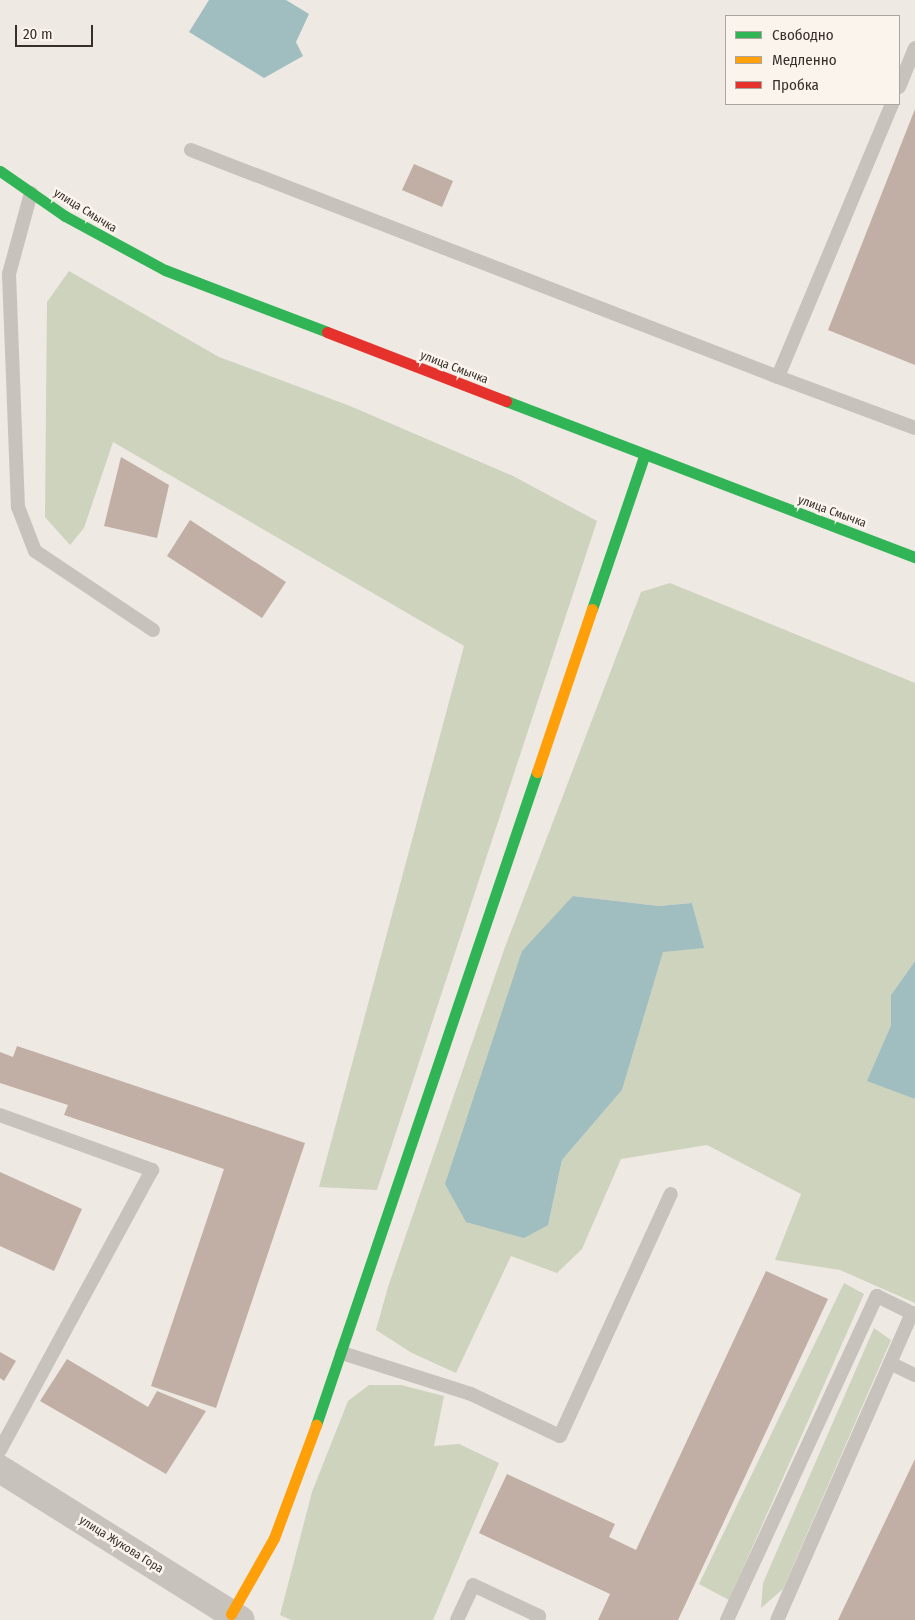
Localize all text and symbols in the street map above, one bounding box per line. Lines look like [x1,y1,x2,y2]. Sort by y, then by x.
scale bar [18,15,95,47]
legend [725,15,900,105]
text: 20 m [23,25,53,43]
text: Свободно [772,26,834,44]
text: Медленно [772,51,837,69]
text: Пробка [772,76,819,94]
street label: улица Смычка [51,186,119,236]
street label: улица Смычка [418,348,490,388]
street label: улица Смычка [796,493,868,531]
street label: улица Жукова Гора [76,1513,166,1577]

